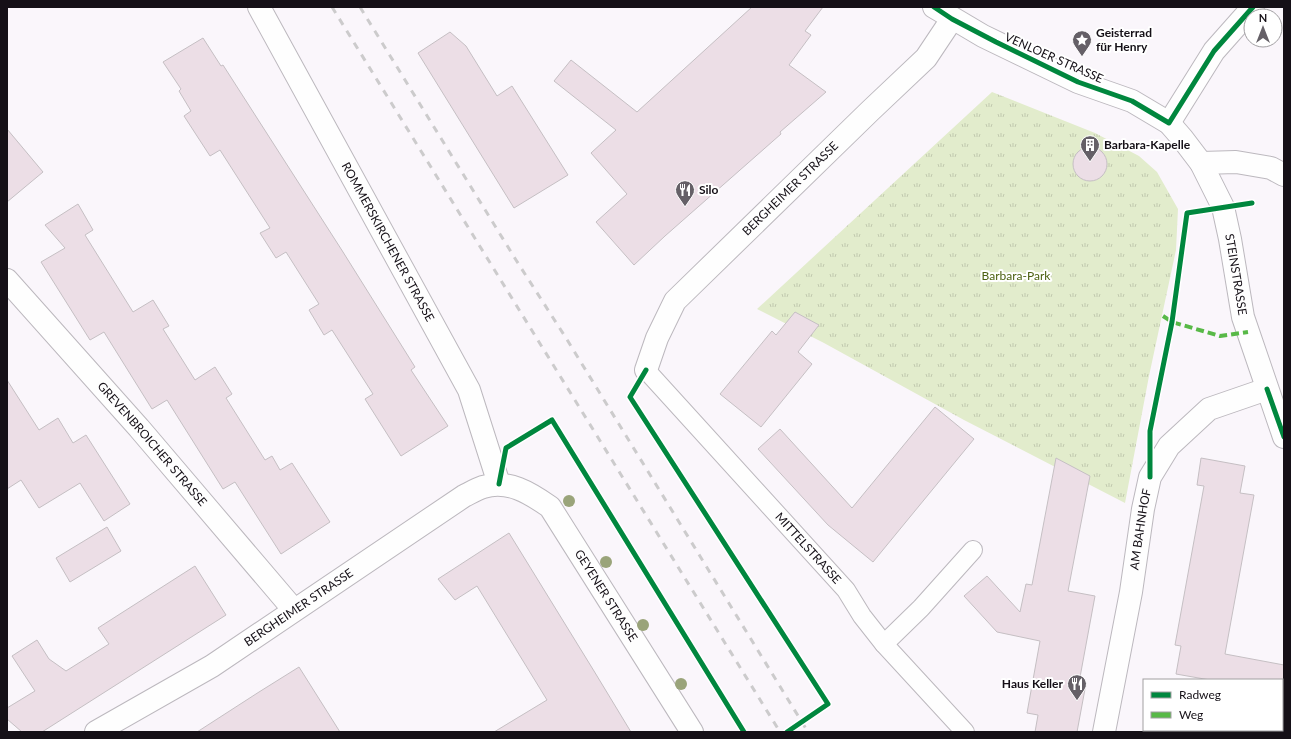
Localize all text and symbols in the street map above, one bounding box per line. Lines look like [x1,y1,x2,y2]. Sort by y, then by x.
north arrow [1243,8,1283,48]
text: N [1259,11,1267,24]
place label: Geisterrad für Henry [1096,25,1152,54]
street label: VENLOER STRASSE [1003,29,1106,86]
place icon: Geisterrad für Henry [1071,29,1093,57]
building icon: Barbara-Kapelle [1079,134,1101,162]
place label: Barbara-Kapelle [1104,137,1191,152]
street label: BERGHEIMER STRASSE [739,138,841,238]
street label: ROMMERSKIRCHENER STRASSE [339,160,438,324]
restaurant icon: Silo [674,179,696,207]
place label: Silo [699,182,719,197]
street label: STEINSTRASSE [1222,232,1251,316]
park label: Barbara-Park [982,268,1051,283]
street label: GREVENBROICHER STRASSE [94,379,210,509]
street label: AM BAHNHOF [1126,487,1154,571]
street label: MITTELSTRASSE [772,509,845,587]
street label: GEYENER STRASSE [572,547,641,644]
street label: BERGHEIMER STRASSE [241,565,356,649]
restaurant icon: Haus Keller [1066,673,1088,701]
place label: Haus Keller [1002,676,1064,691]
legend [1143,679,1283,731]
text: Radweg [1179,687,1221,702]
text: Weg [1179,707,1203,722]

